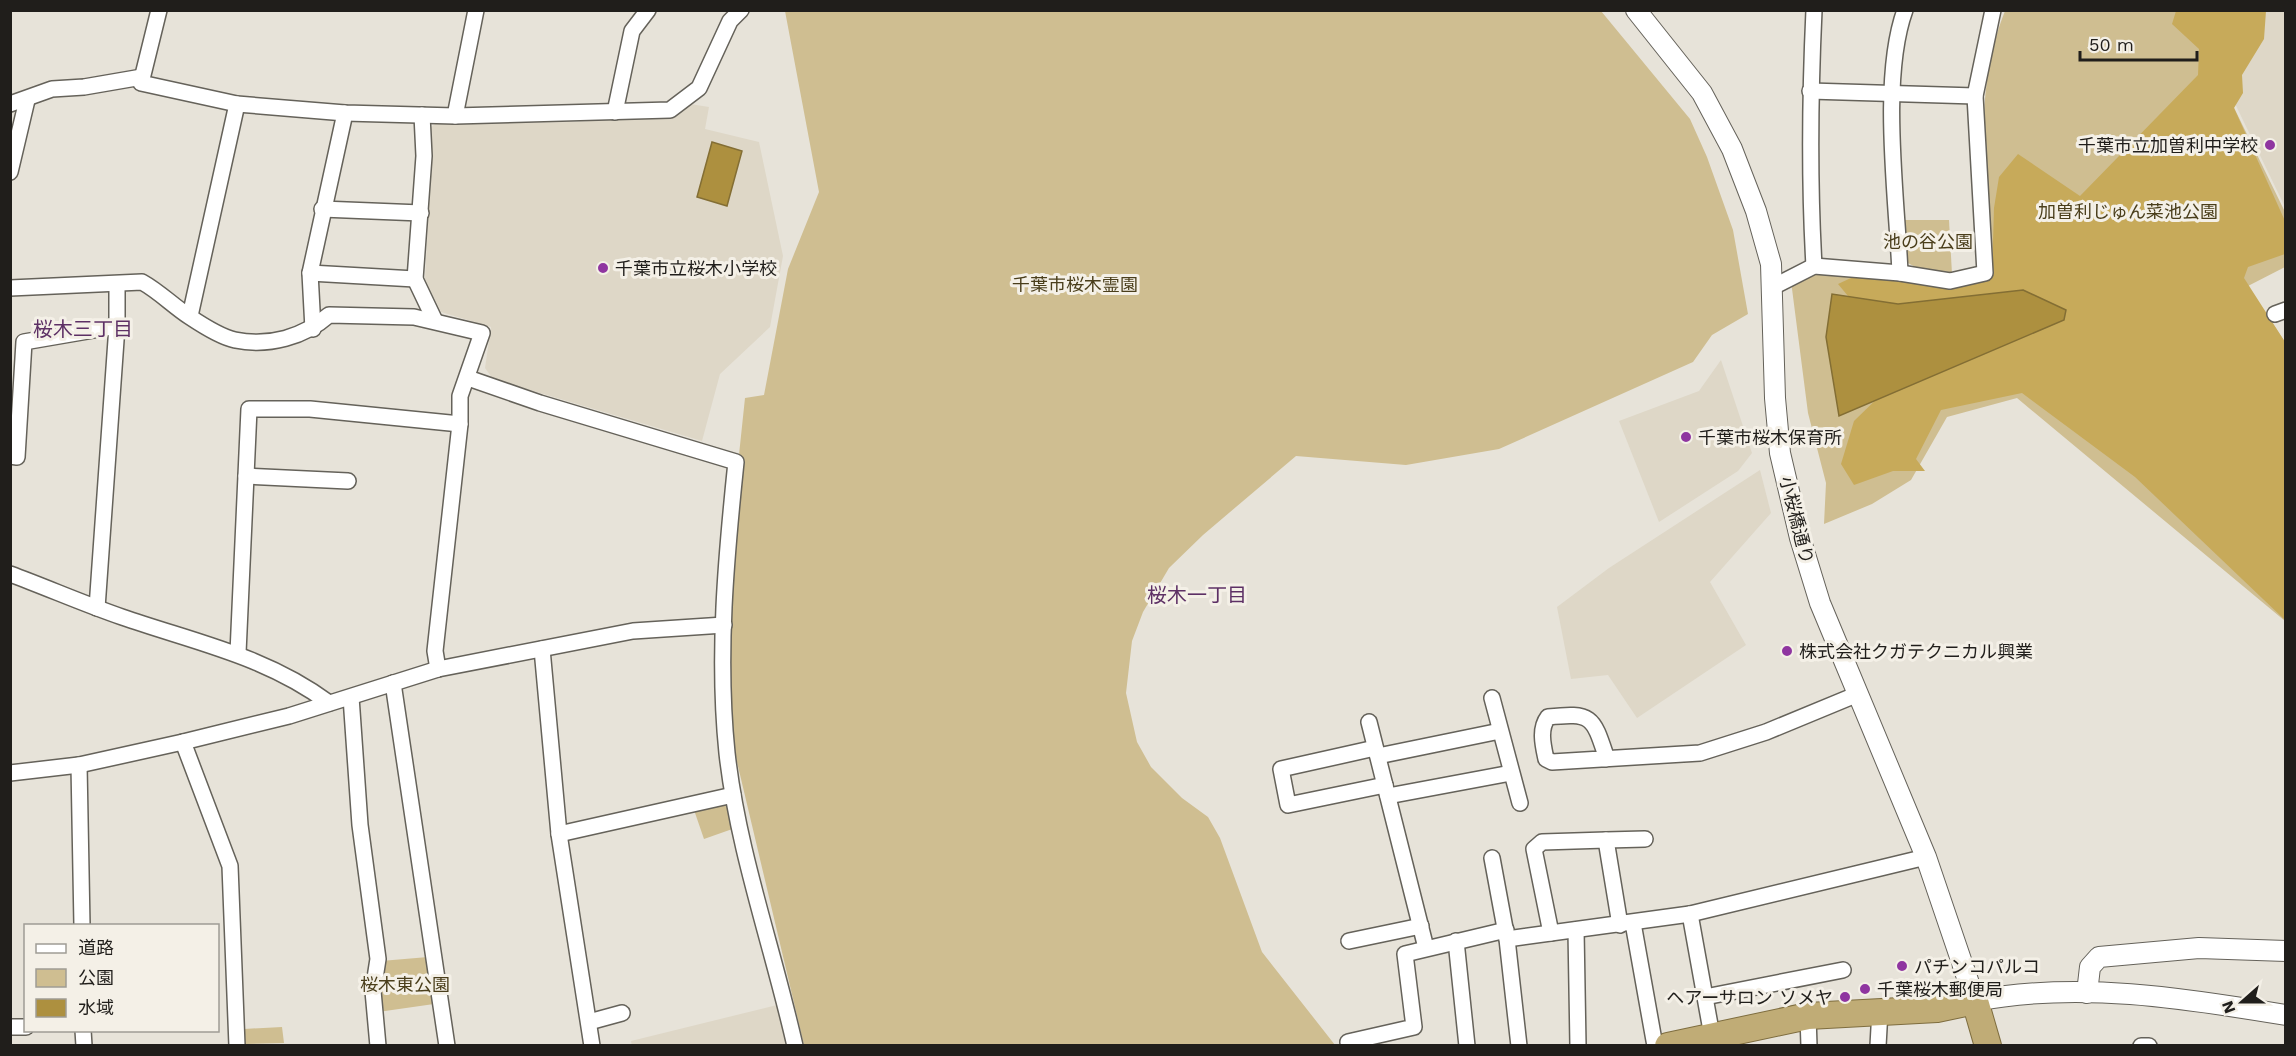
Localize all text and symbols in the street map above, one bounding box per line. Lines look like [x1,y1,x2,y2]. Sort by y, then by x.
scale bar [2080,24,2197,62]
text: 50 m [2089,34,2134,55]
place label: 千葉市立加曽利中学校 [2078,135,2258,156]
marker: 千葉市立加曽利中学校 [2263,138,2277,152]
park label: 加曽利じゅん菜池公園 [2038,201,2218,222]
park label: 池の谷公園 [1883,231,1973,252]
place label: 千葉市立桜木小学校 [615,258,777,279]
marker: 千葉市立桜木小学校 [596,261,610,275]
park label: 千葉市桜木霊園 [1012,274,1138,295]
district label: 桜木三丁目 [33,317,133,341]
place label: 千葉市桜木保育所 [1698,427,1842,448]
marker: 千葉市桜木保育所 [1679,430,1693,444]
street label: 小桜橋通り [1776,474,1818,566]
district label: 桜木一丁目 [1147,583,1247,607]
place label: 株式会社クガテクニカル興業 [1799,641,2033,662]
marker: 株式会社クガテクニカル興業 [1780,644,1794,658]
legend [24,924,219,1032]
text: 道路 [78,937,114,958]
place label: パチンコパルコ [1914,956,2040,977]
marker: パチンコパルコ [1895,959,1909,973]
text: 公園 [78,967,114,988]
north arrow [2212,972,2272,1032]
park label: 桜木東公園 [360,974,450,995]
place label: 千葉桜木郵便局 [1877,979,2003,1000]
marker: 千葉桜木郵便局 [1858,982,1872,996]
place label: ヘアーサロン ソメヤ [1666,987,1833,1008]
marker: ヘアーサロン ソメヤ [1838,990,1852,1004]
text: 水域 [78,997,114,1018]
text: N [2217,998,2239,1016]

